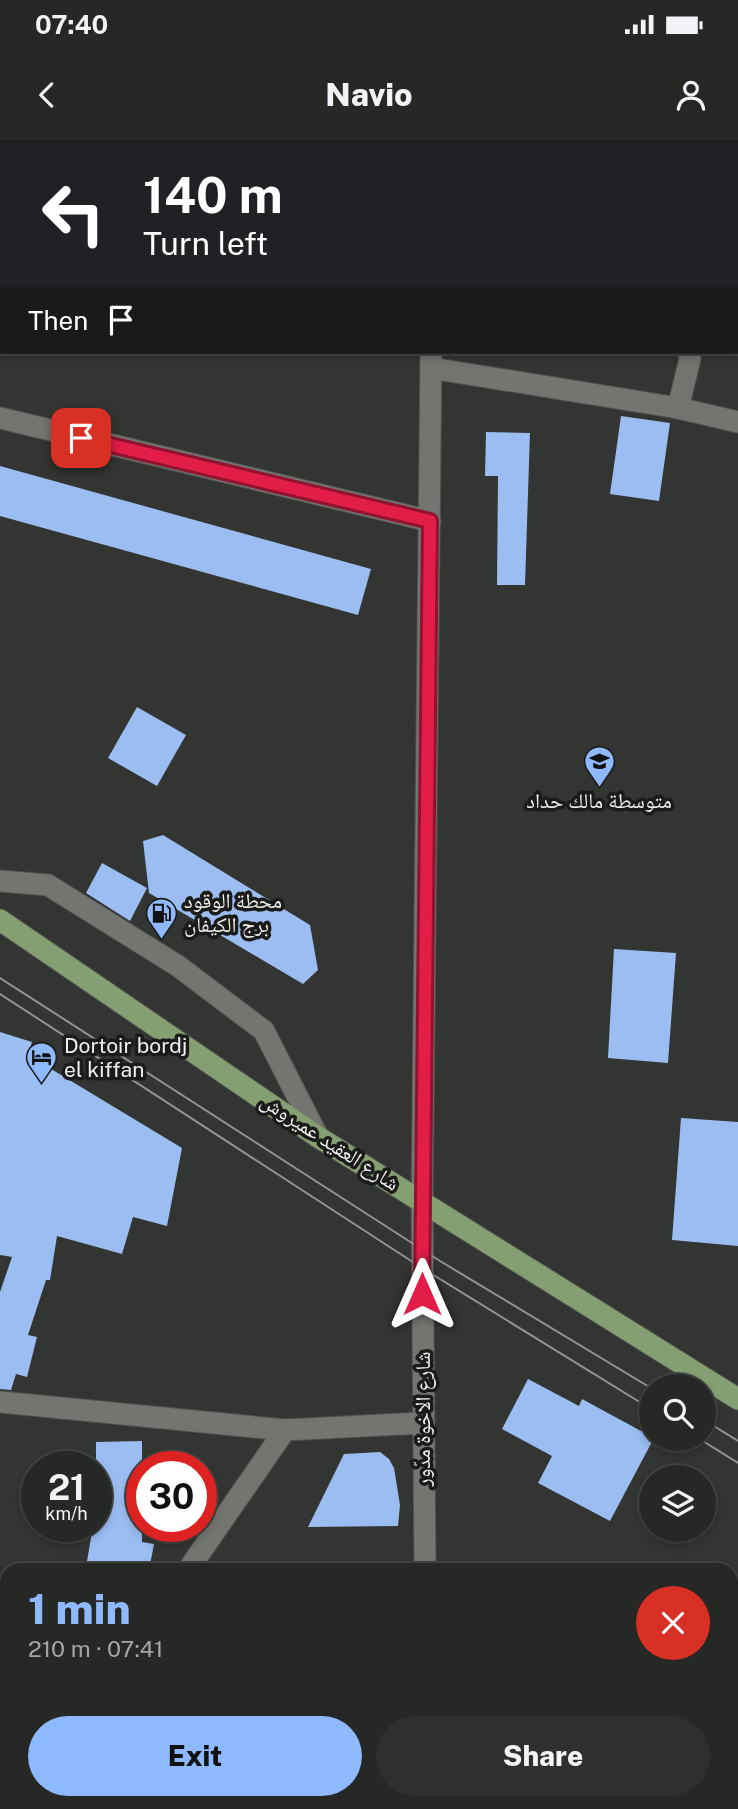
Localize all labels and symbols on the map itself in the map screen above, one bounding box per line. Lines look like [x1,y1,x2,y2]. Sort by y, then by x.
pin [51,408,111,468]
school or university icon: متوسطة مالك حداد [582,744,616,788]
place label: متوسطة مالك حداد [526,788,672,813]
place label: محطة الوقود برج الكيفان [184,888,282,938]
fuel station icon: محطة الوقود برج الكيفان [144,896,178,940]
place label: Dortoir bordj el kiffan [64,1033,187,1082]
hotel icon: Dortoir bordj el kiffan [24,1041,58,1085]
street label: شارع العقيد عميروش [256,1087,404,1197]
position arrow [385,1257,459,1331]
street label: شارع الاخوة مدّور [410,1351,436,1488]
speed limit sign: 30 [126,1451,217,1542]

